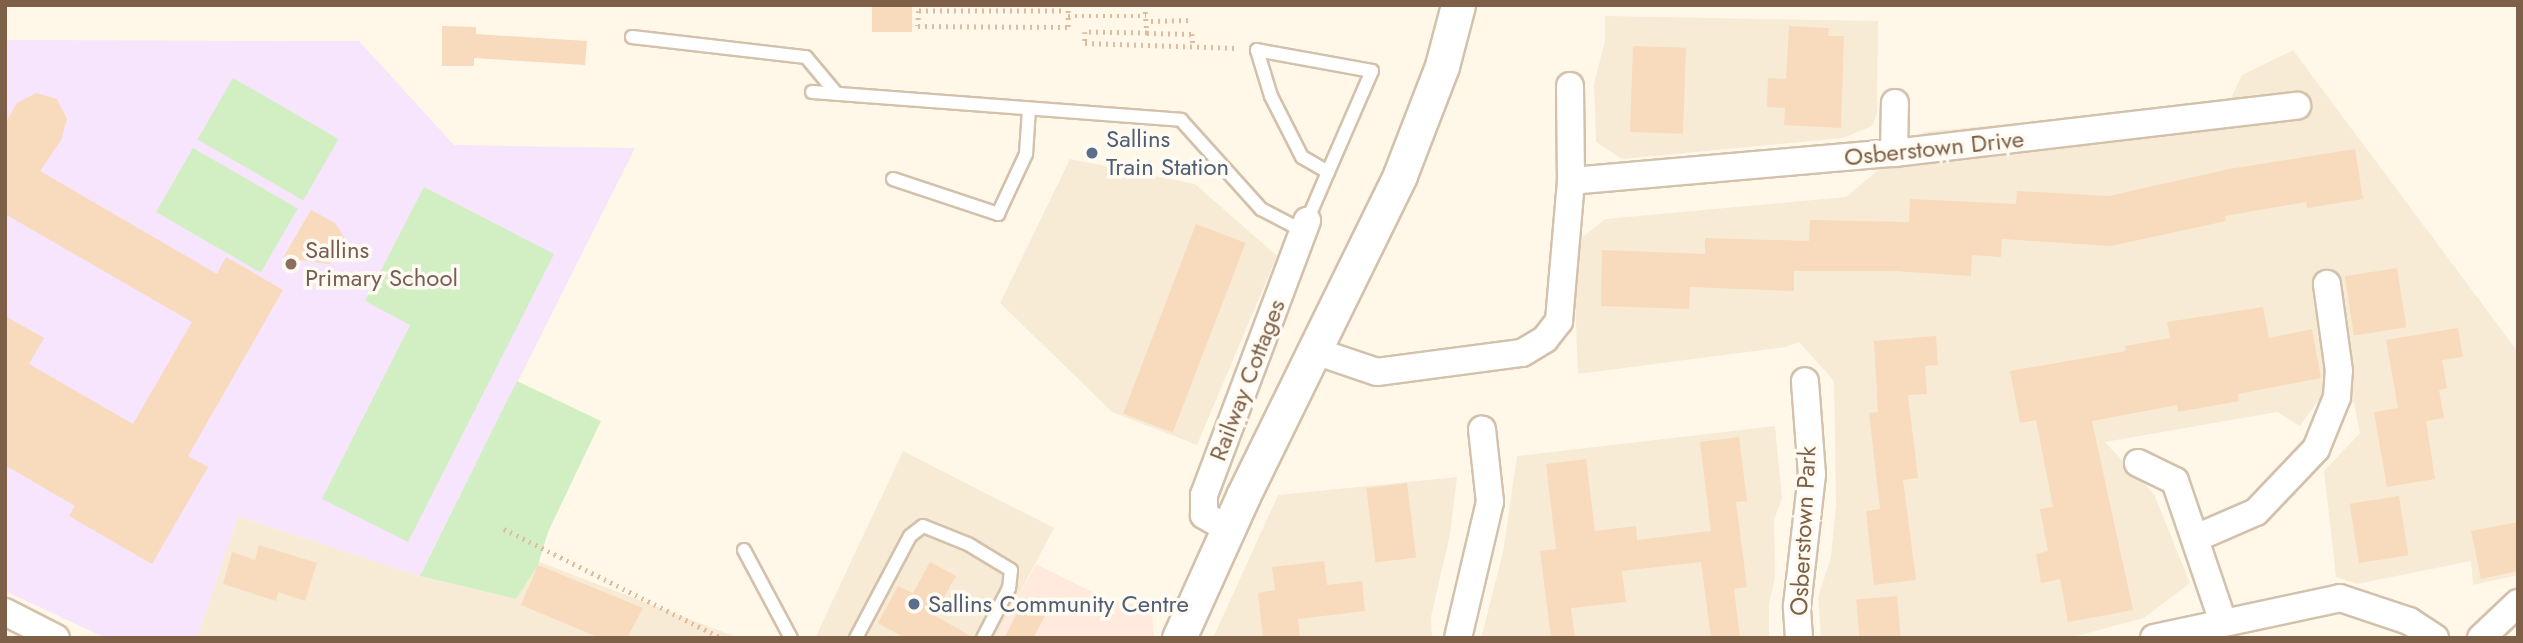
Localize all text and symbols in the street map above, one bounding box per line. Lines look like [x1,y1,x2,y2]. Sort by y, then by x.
street label: Osberstown Drive [1843,124,2025,172]
place label: Sallins Train Station [1106,125,1229,181]
marker: Sallins Train Station [1084,145,1100,161]
place label: Sallins Primary School [305,236,458,292]
marker: Sallins Primary School [283,256,299,272]
street label: Railway Cottages [1203,295,1291,465]
street label: Osberstown Park [1784,445,1822,617]
place label: Sallins Community Centre [928,590,1189,618]
marker: Sallins Community Centre [906,596,922,612]

